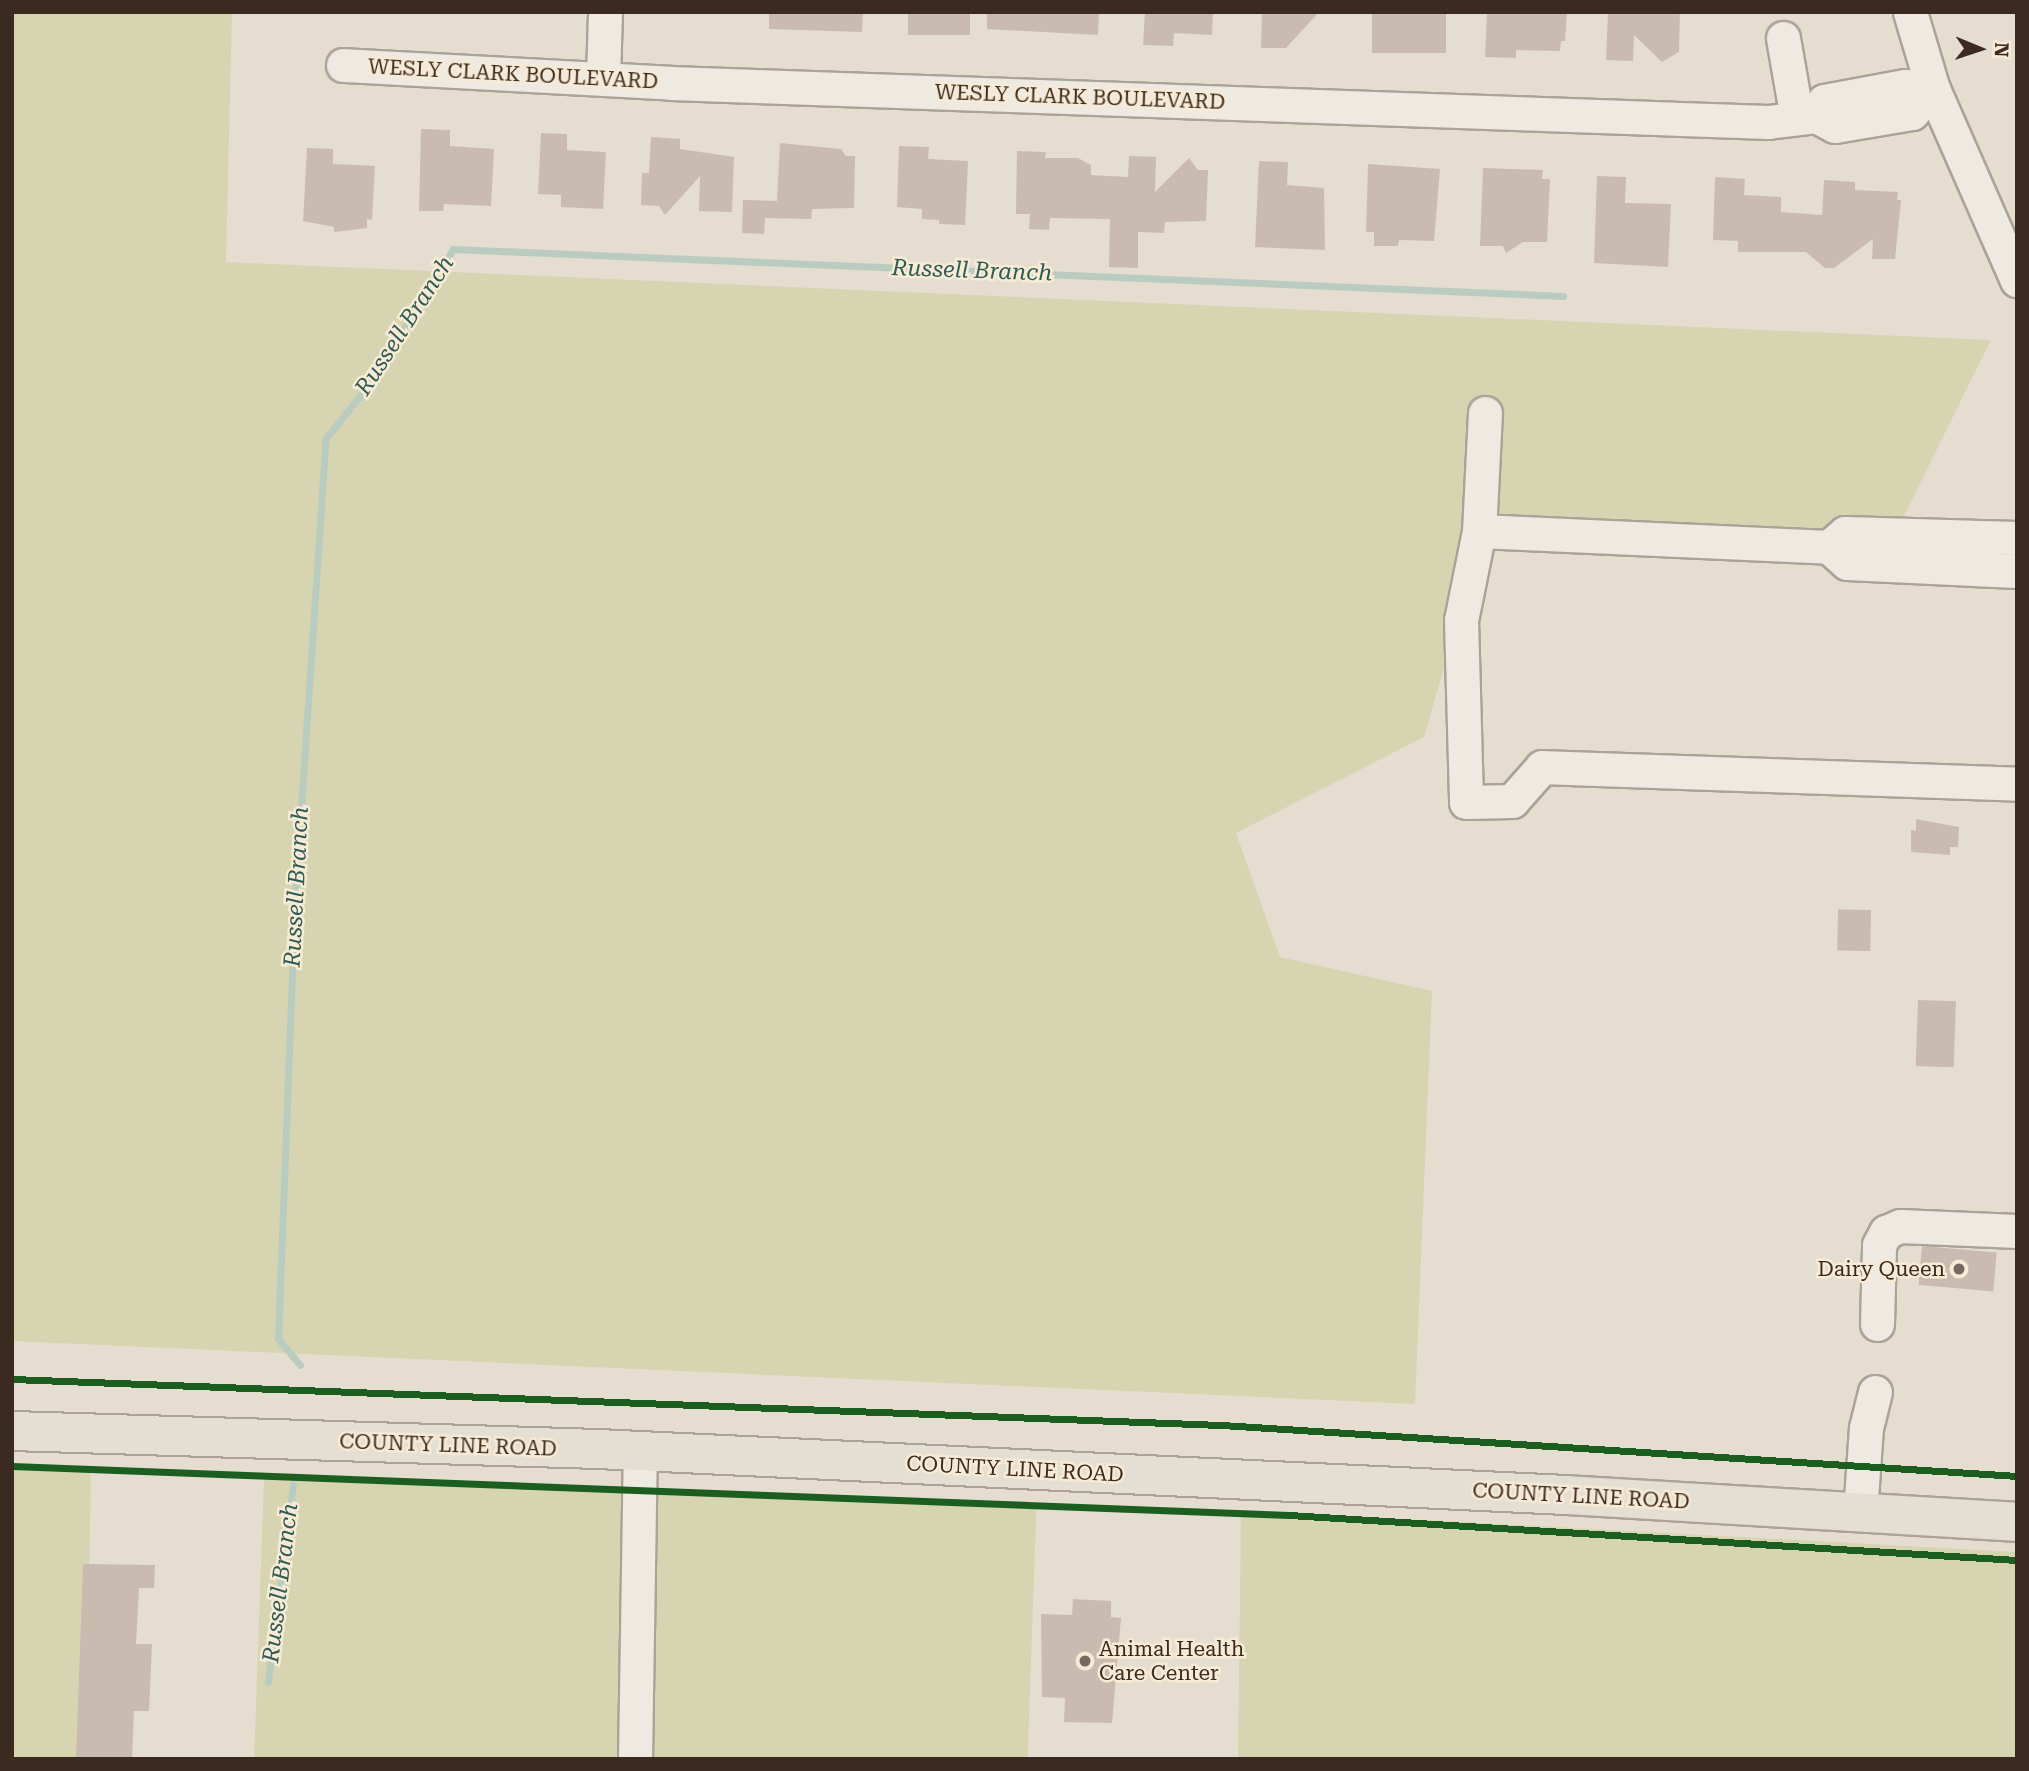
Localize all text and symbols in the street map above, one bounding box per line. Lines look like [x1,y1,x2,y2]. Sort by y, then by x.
north arrow [1945,14,2015,84]
text: N [1990,42,2013,57]
street label: WESLY CLARK BOULEVARD [367,54,659,94]
street label: WESLY CLARK BOULEVARD [934,79,1226,115]
water label: Russell Branch [350,251,460,401]
water label: Russell Branch [891,254,1053,288]
water label: Russell Branch [279,806,315,968]
place label: Dairy Queen [1817,1256,1945,1282]
marker: Dairy Queen [1951,1261,1967,1277]
street label: COUNTY LINE ROAD [339,1429,557,1461]
street label: COUNTY LINE ROAD [906,1451,1124,1487]
street label: COUNTY LINE ROAD [1472,1478,1690,1514]
water label: Russell Branch [258,1502,304,1664]
place label: Animal Health Care Center [1099,1636,1244,1686]
marker: Animal Health Care Center [1077,1653,1093,1669]

